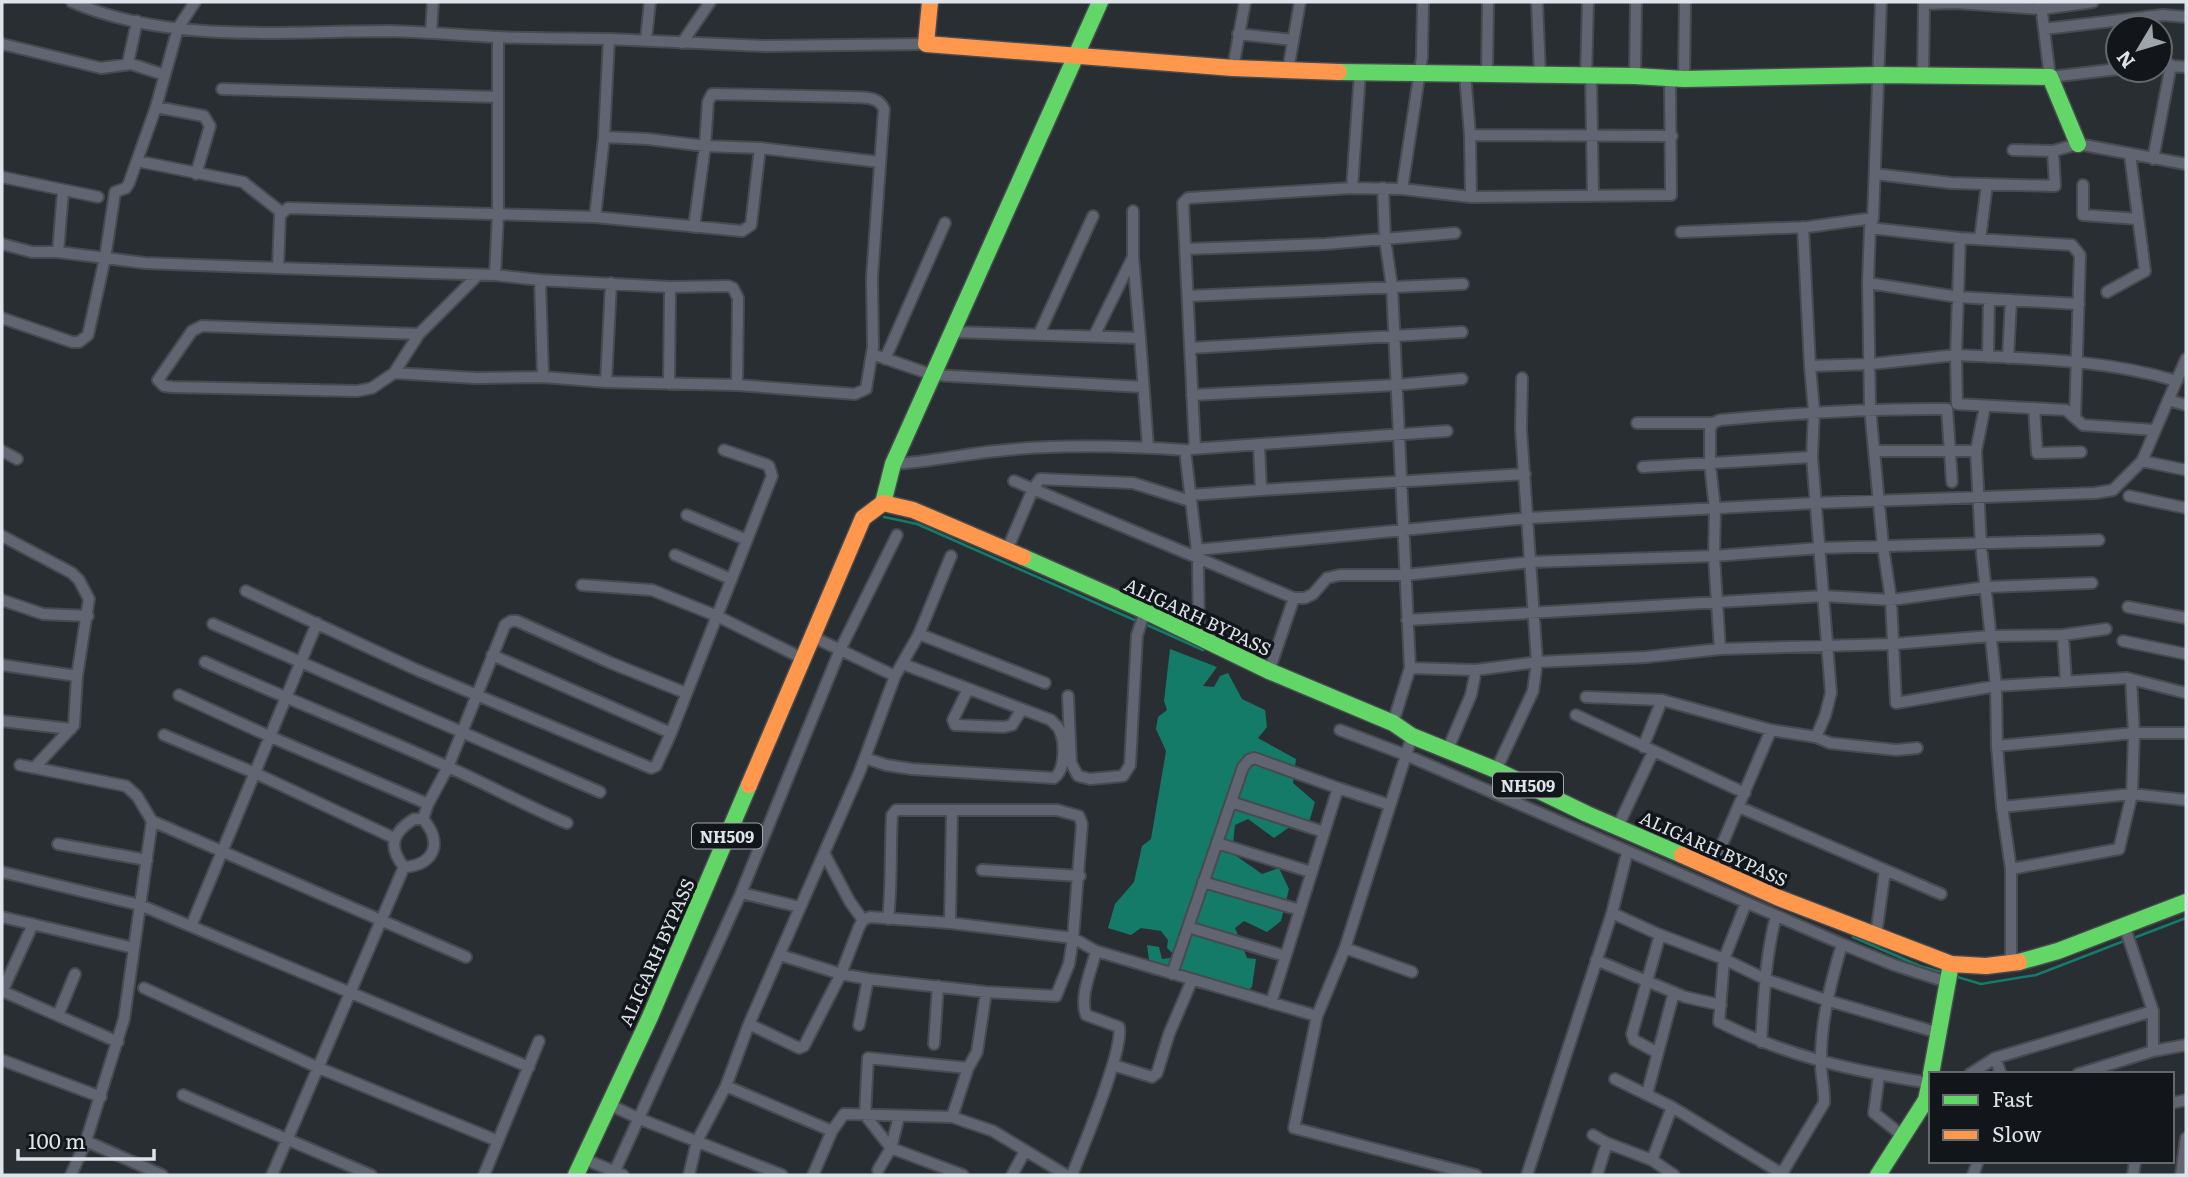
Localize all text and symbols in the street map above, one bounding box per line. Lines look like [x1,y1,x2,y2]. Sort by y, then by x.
north arrow [2104,14,2174,84]
text: N [2109,45,2141,75]
street label: ALIGARH BYPASS [1120,570,1276,662]
road number: NH509 [1493,772,1563,798]
street label: ALIGARH BYPASS [1636,803,1792,893]
road number: NH509 [692,824,762,848]
street label: ALIGARH BYPASS [611,874,701,1030]
legend [1929,1072,2174,1163]
text: Fast [1992,1082,2033,1113]
text: Slow [1992,1117,2042,1148]
scale bar [18,1118,154,1162]
text: 100 m [28,1124,85,1155]

